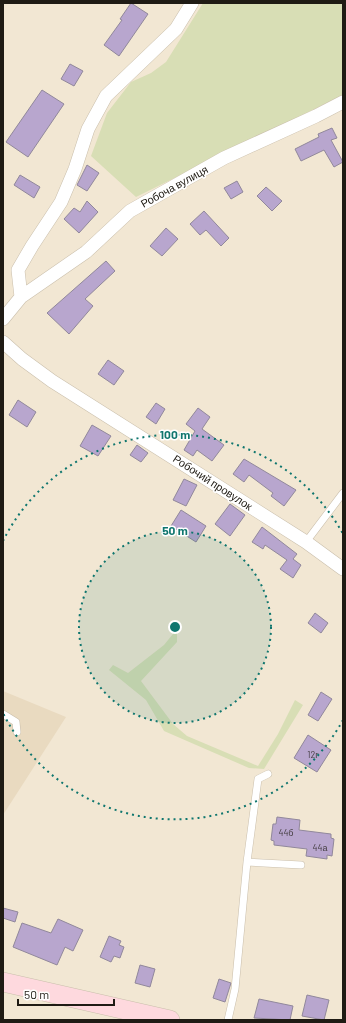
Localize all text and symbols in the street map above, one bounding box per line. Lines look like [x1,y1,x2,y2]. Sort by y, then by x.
street label: Робоча вулиця [138,162,210,210]
text: 100 m [160,427,190,441]
street label: Робочий провулок [171,452,255,513]
text: 50 m [162,523,188,537]
centre of rings [168,620,182,634]
house number: 12г [307,749,319,760]
house number: 44б [278,827,294,838]
house number: 44а [313,842,327,853]
scale bar [18,981,114,1007]
text: 50 m [24,987,49,1001]

